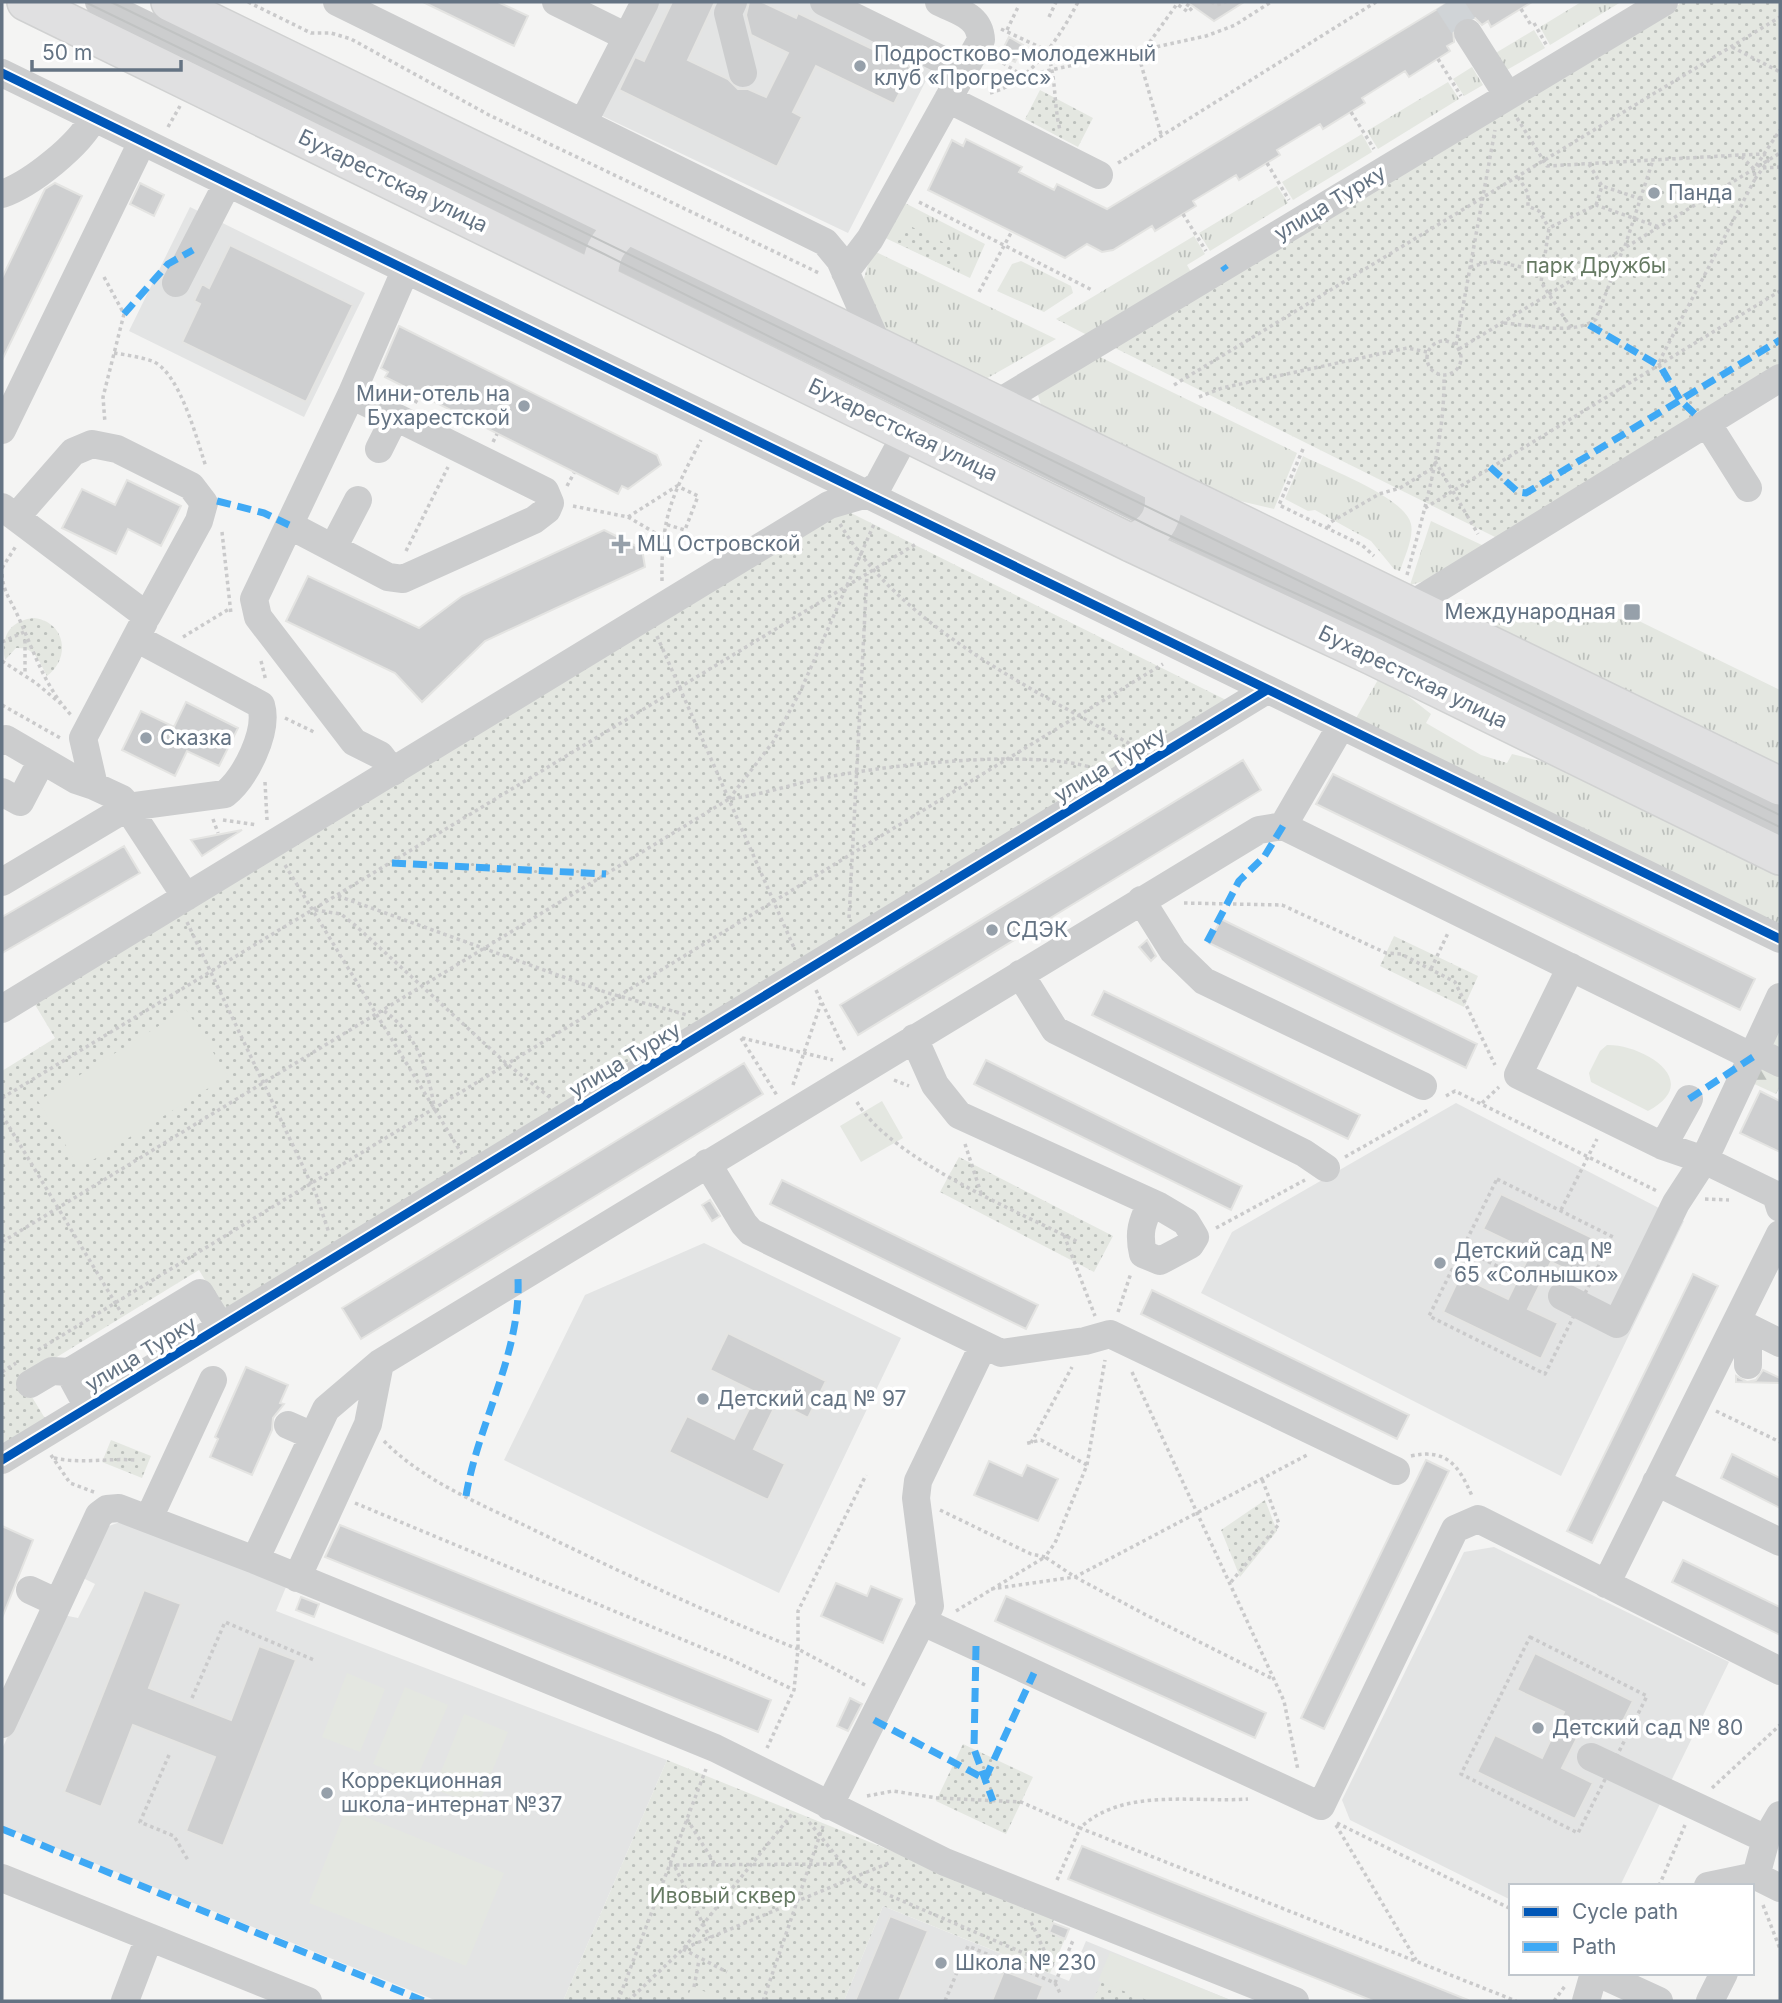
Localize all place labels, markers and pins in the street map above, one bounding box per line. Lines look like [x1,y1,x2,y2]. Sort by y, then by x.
place label: Подростково-молодежный клуб «Прогресс» [874,41,1156,90]
marker: Подростково-молодежный клуб «Прогресс» [852,58,868,74]
place label: Панда [1668,180,1733,205]
marker: Панда [1646,185,1662,201]
place label: Мини-отель на Бухарестской [356,381,510,430]
marker: Мини-отель на Бухарестской [516,398,532,414]
place label: МЦ Островской [637,531,800,556]
marker: МЦ Островской [611,534,631,554]
place label: Международная [1445,599,1616,624]
marker: Международная [1622,602,1642,622]
place label: Сказка [160,725,232,750]
marker: Сказка [138,730,154,746]
place label: СДЭК [1006,917,1068,942]
marker: СДЭК [984,922,1000,938]
place label: Детский сад № 65 «Солнышко» [1454,1238,1619,1287]
marker: Детский сад № 65 «Солнышко» [1432,1255,1448,1271]
place label: Детский сад № 97 [717,1386,906,1411]
marker: Детский сад № 97 [695,1391,711,1407]
place label: Детский сад № 80 [1552,1715,1743,1740]
marker: Детский сад № 80 [1530,1720,1546,1736]
place label: Коррекционная школа-интернат №37 [341,1768,562,1817]
marker: Коррекционная школа-интернат №37 [319,1785,335,1801]
place label: Школа № 230 [955,1950,1096,1975]
marker: Школа № 230 [933,1955,949,1971]

